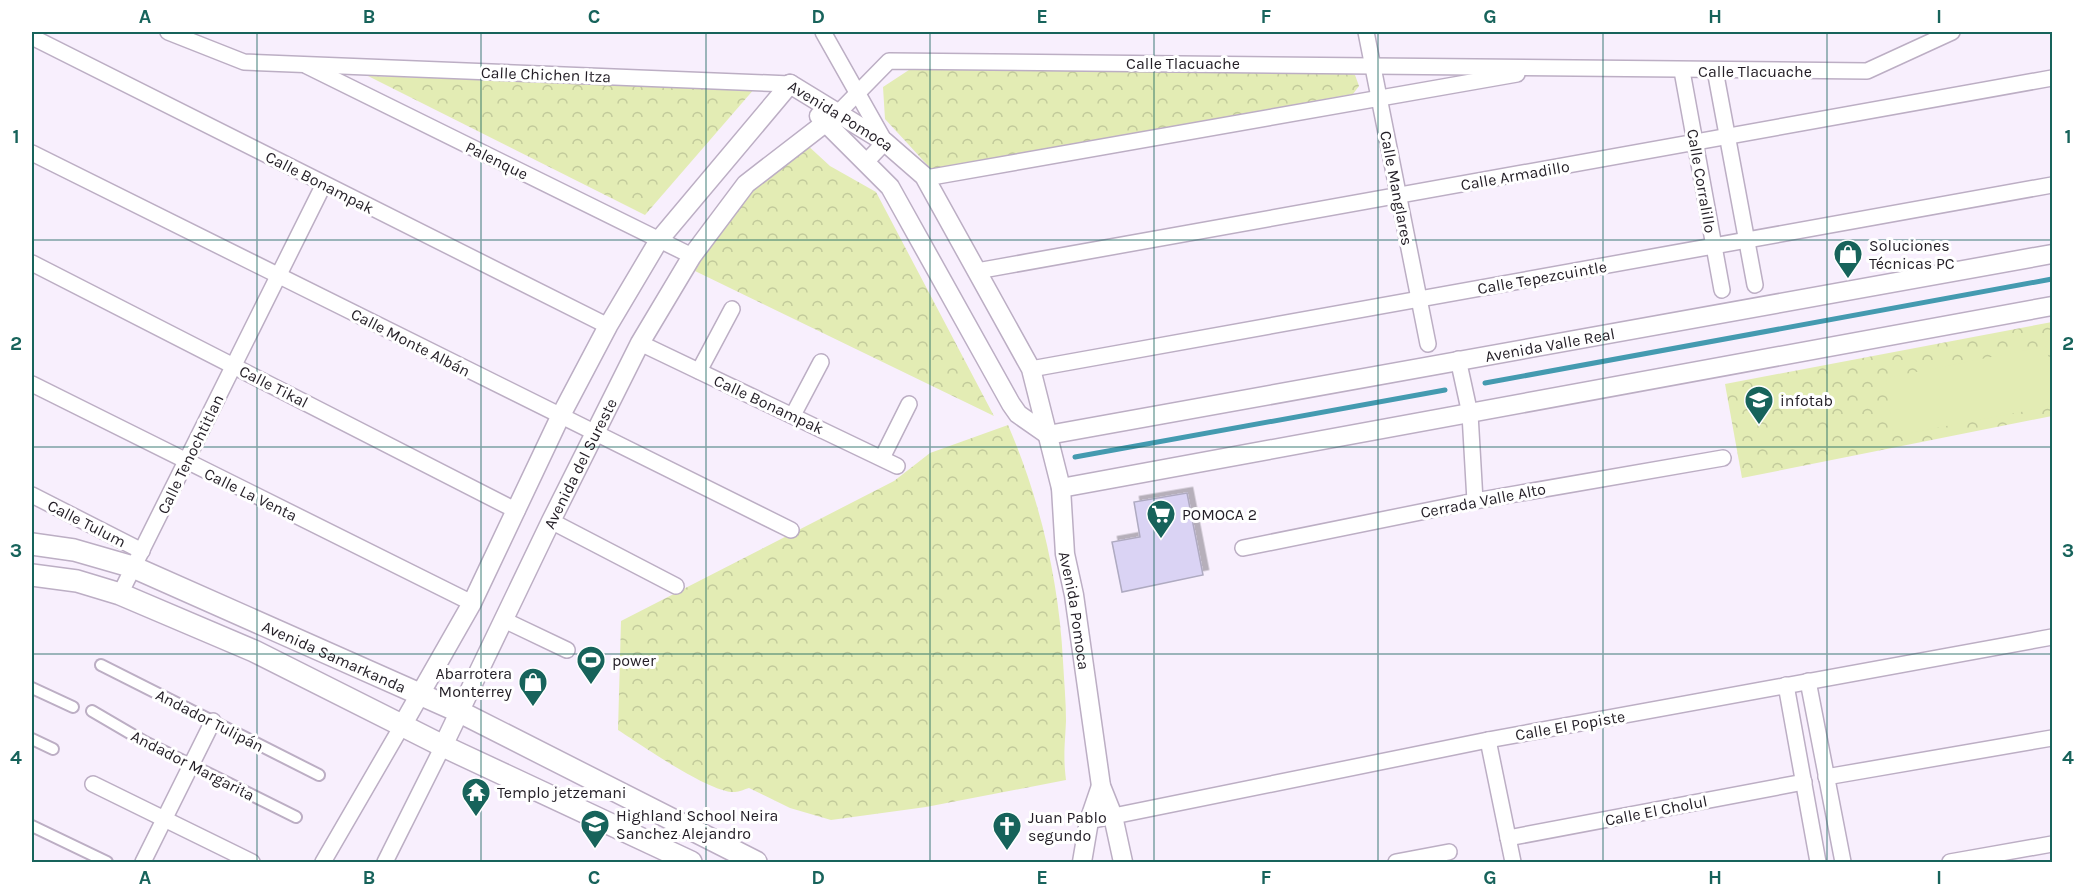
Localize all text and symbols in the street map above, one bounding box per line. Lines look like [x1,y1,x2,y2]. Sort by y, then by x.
text: A [139,5,152,28]
text: B [363,5,375,28]
text: C [588,5,600,28]
text: D [811,5,825,28]
text: E [1036,5,1048,28]
text: F [1261,5,1272,28]
text: G [1483,5,1497,28]
text: H [1708,5,1722,28]
text: I [1936,5,1942,28]
street label: Calle Tlacuache [1126,54,1240,73]
street label: Calle Tlacuache [1698,62,1812,81]
street label: Calle Chichen Itza [481,63,611,86]
street label: Avenida Pomoca [785,76,897,155]
text: 1 [12,125,20,148]
text: 1 [2064,125,2072,148]
street label: Calle Corralillo [1683,127,1720,235]
street label: Calle Manglares [1376,129,1417,247]
street label: Palenque [462,137,531,184]
street label: Calle Bonampak [262,147,377,218]
street label: Calle Armadillo [1459,157,1571,194]
place label: Soluciones Técnicas PC [1869,236,1955,273]
shop icon: Soluciones Técnicas PC [1832,238,1864,280]
street label: Calle Tepezcuintle [1476,257,1608,298]
street label: Calle Monte Albán [348,304,474,381]
street label: Avenida Valle Real [1484,324,1616,366]
text: 2 [10,332,22,355]
text: 2 [2062,332,2074,355]
street label: Calle Tikal [236,361,311,412]
street label: Calle Bonampak [711,371,827,438]
school or university icon: infotab [1743,384,1775,426]
street label: Calle Tenochtitlan [153,391,228,517]
place label: infotab [1780,391,1833,410]
street label: Avenida del Sureste [540,395,621,532]
street label: Calle La Venta [201,464,300,525]
street label: Cerrada Valle Alto [1419,479,1547,522]
street label: Calle Tulum [44,496,129,551]
supermarket icon: POMOCA 2 [1145,498,1177,540]
place label: POMOCA 2 [1182,505,1257,524]
text: 3 [10,539,22,562]
text: 3 [2062,539,2074,562]
street label: Avenida Pomoca [1055,550,1093,671]
street label: Avenida Samarkanda [259,617,409,697]
sports icon: power [575,644,607,686]
place label: power [612,651,656,670]
place label: Abarrotera Monterrey [435,664,513,701]
shop icon: Abarrotera Monterrey [517,666,549,708]
street label: Andador Tulipán [153,685,267,756]
street label: Calle El Popiste [1514,706,1627,745]
street label: Andador Margarita [128,726,258,805]
text: 4 [10,746,22,769]
text: 4 [2062,746,2074,769]
temple icon: Templo jetzemani [460,776,492,818]
place label: Templo jetzemani [497,783,627,802]
street label: Calle El Cholul [1603,791,1709,830]
place label: Highland School Neira Sanchez Alejandro [616,806,778,843]
school or university icon: Highland School Neira Sanchez Alejandro [579,808,611,850]
place label: Juan Pablo segundo [1028,808,1107,845]
church icon: Juan Pablo segundo [991,810,1023,852]
text: A [139,866,152,889]
text: B [363,866,375,889]
text: C [588,866,600,889]
text: D [811,866,825,889]
text: E [1036,866,1048,889]
text: F [1261,866,1272,889]
text: G [1483,866,1497,889]
text: H [1708,866,1722,889]
text: I [1936,866,1942,889]

